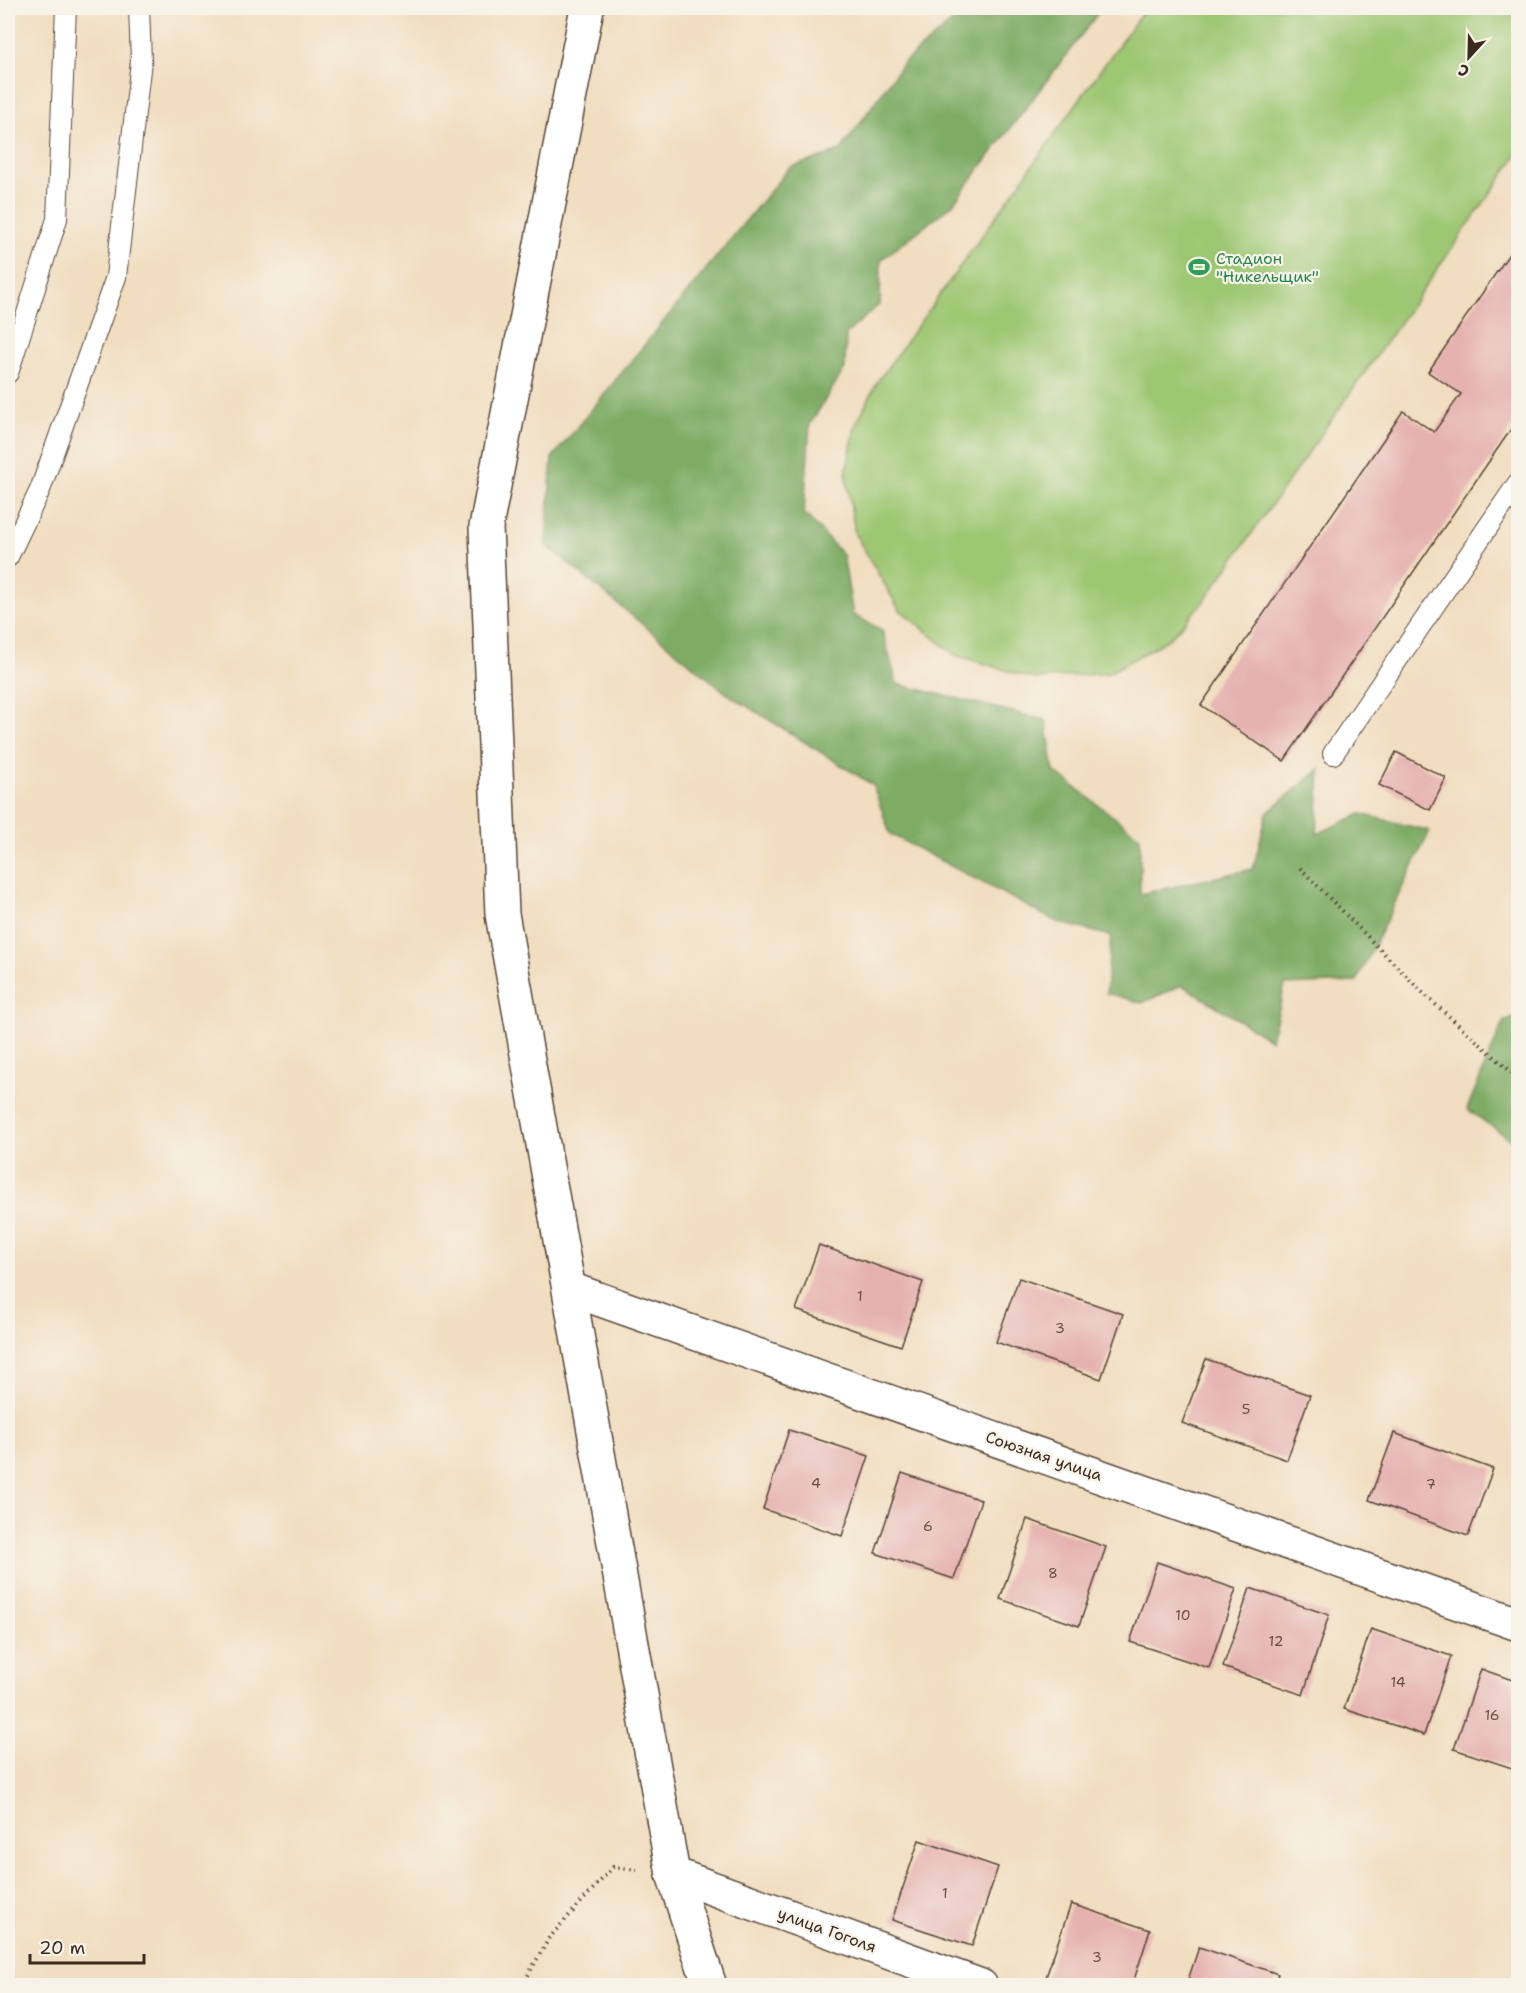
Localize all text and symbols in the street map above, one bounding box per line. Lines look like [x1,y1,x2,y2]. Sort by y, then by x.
north arrow [1439,27,1499,87]
text: С [1455,59,1472,82]
place label: Стадион "Никельщик" [1216,248,1319,287]
sports icon: Стадион "Никельщик" [1187,255,1211,279]
house number: 1 [857,1287,863,1305]
house number: 3 [1055,1319,1065,1337]
house number: 5 [1242,1400,1250,1418]
street label: Союзная улица [983,1426,1105,1486]
house number: 4 [811,1474,821,1492]
house number: 7 [1426,1475,1436,1493]
house number: 6 [923,1517,933,1535]
house number: 8 [1048,1564,1058,1582]
house number: 10 [1175,1606,1191,1624]
house number: 12 [1269,1632,1283,1650]
house number: 14 [1390,1673,1406,1691]
house number: 16 [1484,1706,1500,1724]
house number: 1 [942,1884,948,1902]
street label: улица Гоголя [775,1902,879,1958]
scale bar [30,1927,144,1965]
text: 20 m [39,1936,85,1960]
house number: 3 [1092,1948,1102,1966]

